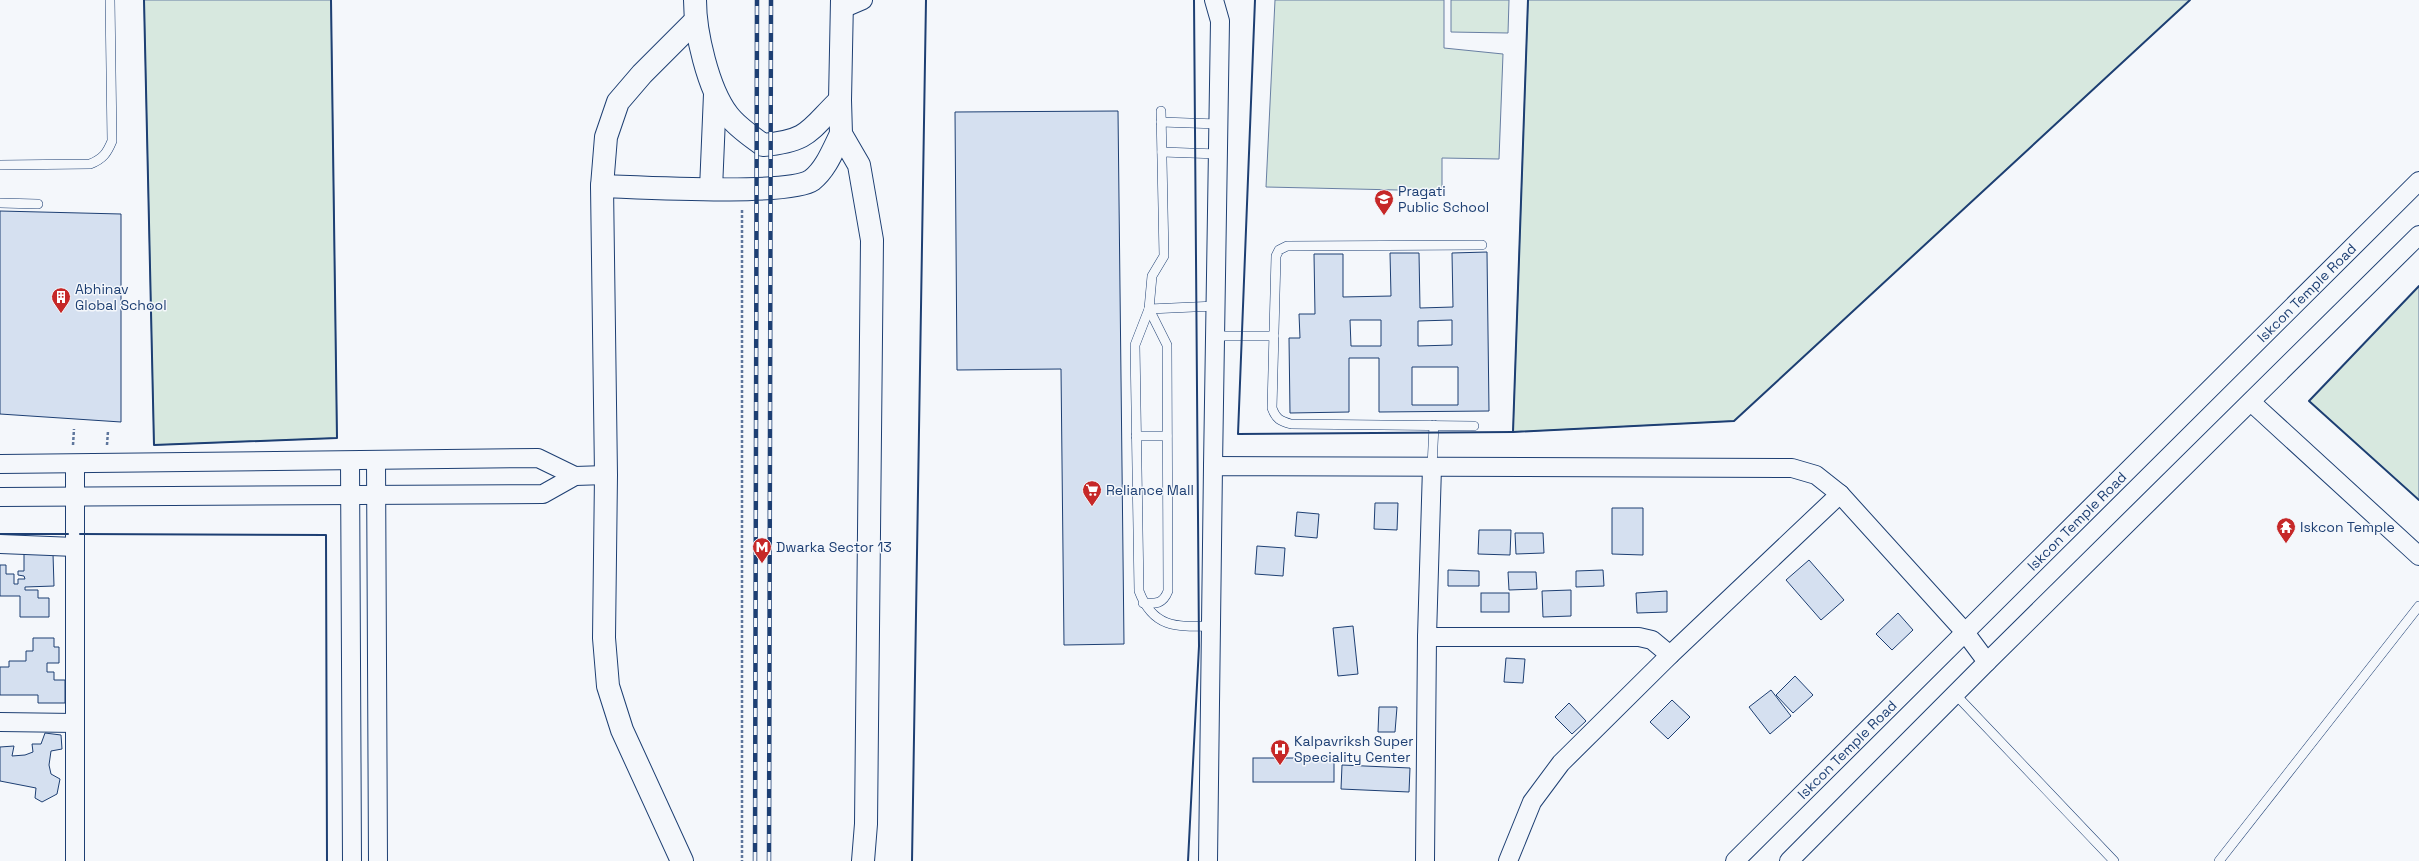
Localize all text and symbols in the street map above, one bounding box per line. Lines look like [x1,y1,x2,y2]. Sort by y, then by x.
place label: Pragati Public School [1398,182,1489,216]
school or university icon: Pragati Public School [1373,188,1395,216]
street label: Iskcon Temple Road [2253,240,2360,346]
place label: Abhinav Global School [75,280,167,314]
building icon: Abhinav Global School [50,286,72,314]
street label: Iskcon Temple Road [2023,468,2130,574]
supermarket icon: Reliance Mall [1081,479,1103,507]
place label: Reliance Mall [1106,481,1194,499]
temple icon: Iskcon Temple [2275,516,2297,544]
place label: Iskcon Temple [2300,518,2395,536]
metro station icon: Dwarka Sector 13 [751,536,773,564]
place label: Dwarka Sector 13 [776,538,892,556]
street label: Iskcon Temple Road [1794,696,1900,803]
place label: Kalpavriksh Super Speciality Center [1294,732,1414,766]
hospital icon: Kalpavriksh Super Speciality Center [1269,738,1291,766]

